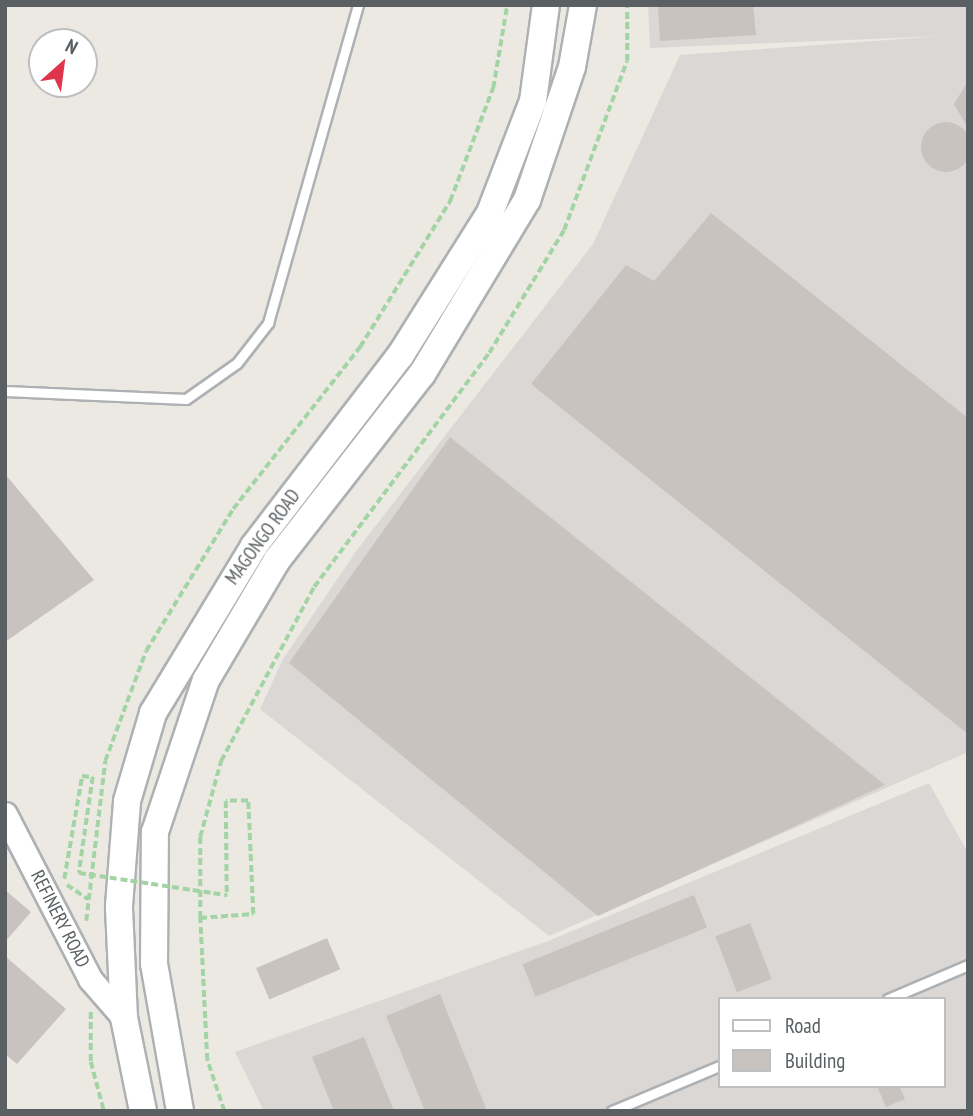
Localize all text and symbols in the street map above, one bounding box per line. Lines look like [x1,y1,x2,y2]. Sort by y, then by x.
north arrow [28,28,98,98]
text: N [62,33,82,59]
street label: MAGONGO ROAD [221,485,305,589]
street label: REFINERY ROAD [26,866,94,972]
legend [718,997,945,1088]
text: Road [785,1012,821,1039]
text: Building [785,1047,845,1074]

